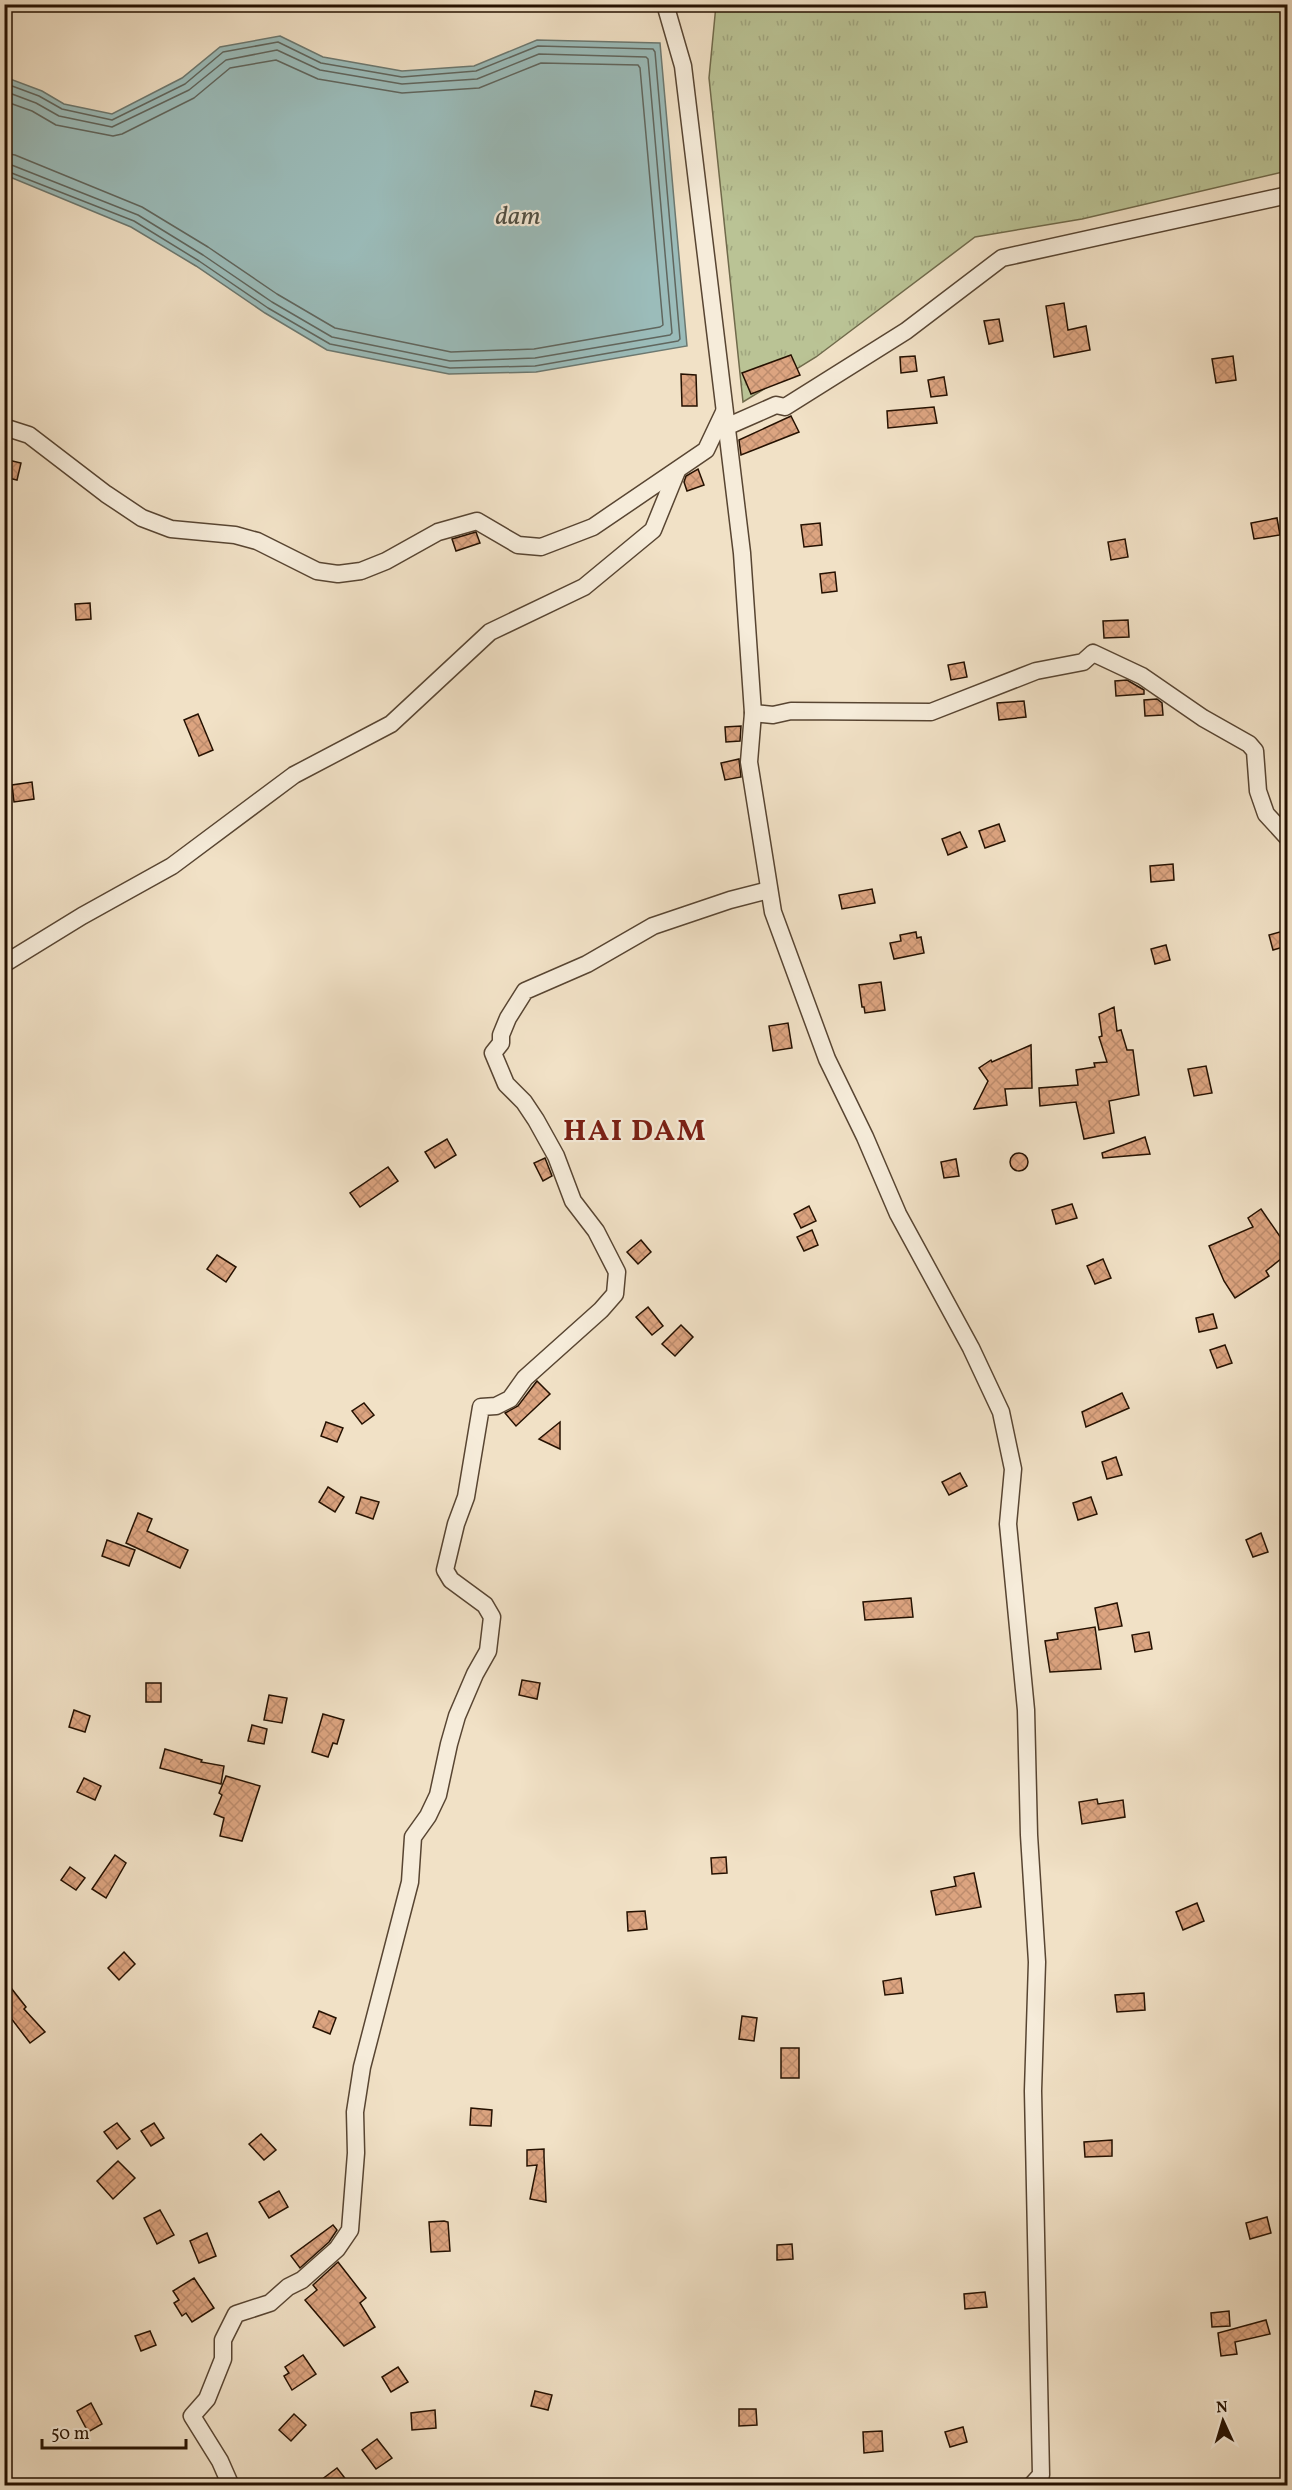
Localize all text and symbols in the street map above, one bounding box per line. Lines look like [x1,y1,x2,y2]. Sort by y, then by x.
water label: dam [496,199,540,235]
district label: HAI DAM [563,1111,707,1153]
north arrow [1193,2391,1253,2451]
text: N [1216,2397,1229,2419]
scale bar [42,2412,186,2450]
text: 50 m [51,2422,90,2447]

